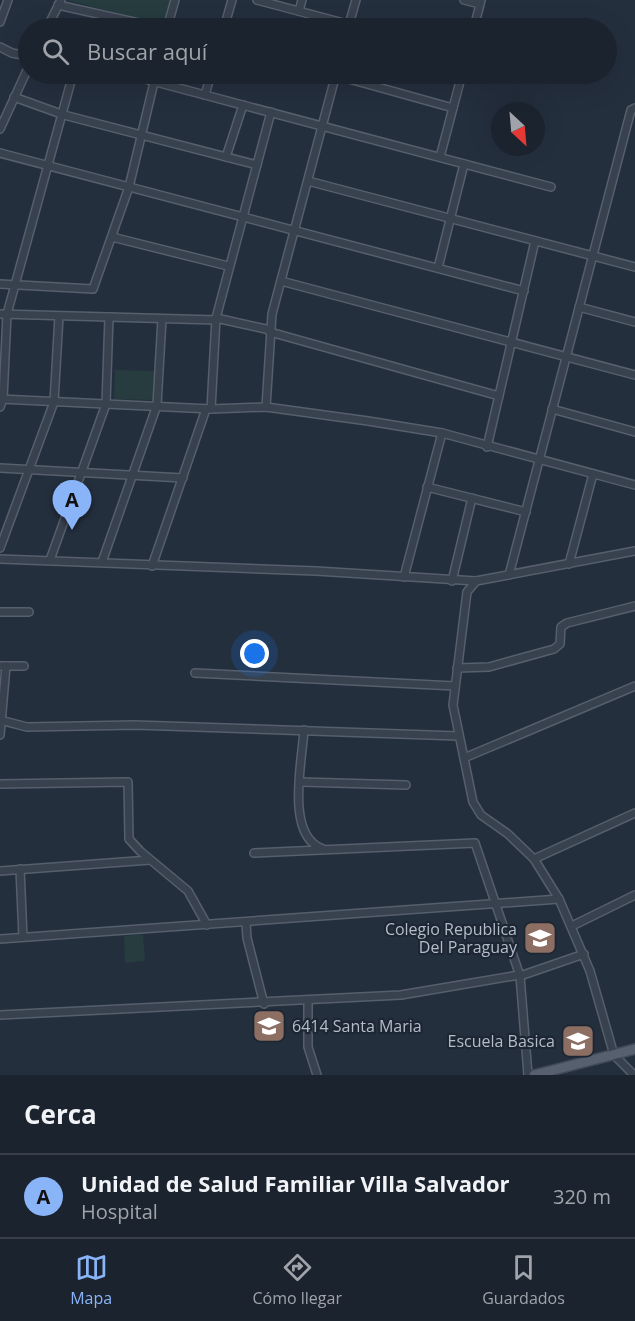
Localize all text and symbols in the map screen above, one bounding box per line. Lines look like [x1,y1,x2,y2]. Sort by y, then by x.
search box [18,18,617,84]
icon: search [39,35,72,68]
text: Buscar aquí [87,36,207,66]
north arrow [491,102,545,156]
pin: A [52,480,92,530]
your location [240,639,269,668]
place label: Colegio Republica Del Paraguay [385,918,518,958]
school or university icon: Colegio Republica Del Paraguay [522,920,558,956]
school or university icon: 6414 Santa Maria [251,1008,287,1044]
place label: 6414 Santa Maria [292,1015,422,1037]
school or university icon: Escuela Basica [560,1023,596,1059]
place label: Escuela Basica [447,1030,555,1052]
text: Cerca [24,1096,97,1132]
text: Unidad de Salud Familiar Villa Salvador [81,1168,510,1198]
text: A [37,1183,50,1210]
text: 320 m [553,1183,611,1210]
text: Hospital [81,1198,158,1225]
tab: Mapa [70,1251,112,1309]
tab: Cómo llegar [252,1251,342,1309]
tab: Guardados [482,1251,565,1309]

